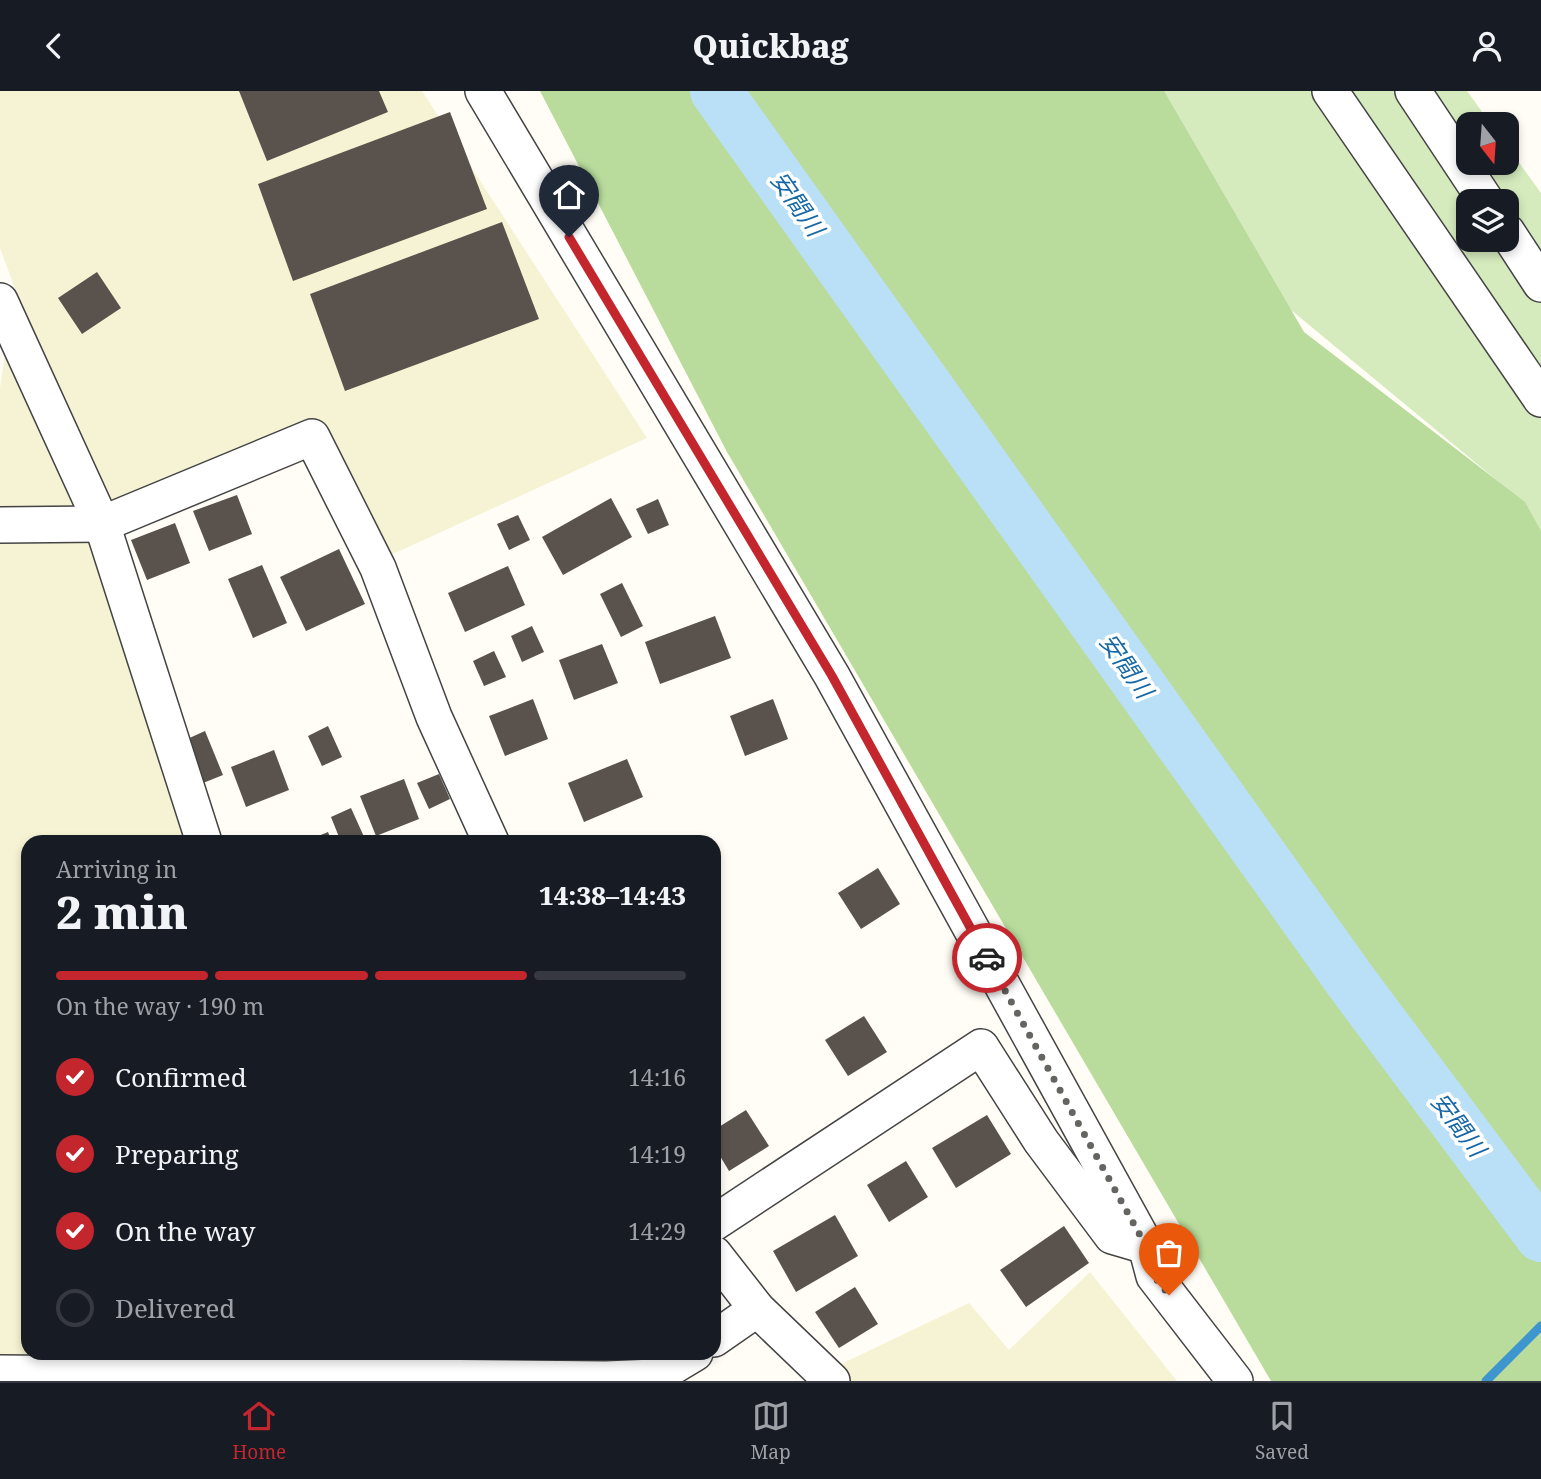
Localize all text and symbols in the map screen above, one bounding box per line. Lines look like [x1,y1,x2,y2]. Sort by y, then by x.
text: Quickbag [692,24,849,67]
icon: back [35,27,73,65]
icon: person [1468,27,1506,65]
north arrow [1456,112,1519,175]
map controls [1456,112,1519,252]
water label: 安間川 [764,164,834,245]
pin [539,165,599,237]
icon: home [550,176,588,214]
button: layers [1456,189,1519,252]
water label: 安間川 [1093,626,1163,707]
text: Arriving in [56,853,177,885]
text: 14:38–14:43 [539,877,686,913]
text: 2 min [56,880,188,942]
courier [952,923,1022,993]
icon: car [968,939,1006,977]
text: On the way · 190 m [56,990,264,1022]
icon: check [56,1058,94,1096]
text: Confirmed [115,1059,247,1095]
text: 14:16 [628,1061,686,1093]
water label: 安間川 [1424,1085,1496,1165]
icon: check [56,1135,94,1173]
text: Preparing [115,1136,239,1172]
text: 14:19 [628,1138,686,1170]
icon: check [56,1212,94,1250]
text: On the way [115,1213,255,1249]
text: 14:29 [628,1215,686,1247]
pin [1139,1223,1199,1295]
icon: bag [1150,1234,1188,1272]
text: Delivered [115,1290,235,1326]
tab: Home [232,1397,286,1465]
tab: Map [751,1397,791,1465]
tab: Saved [1255,1397,1309,1465]

